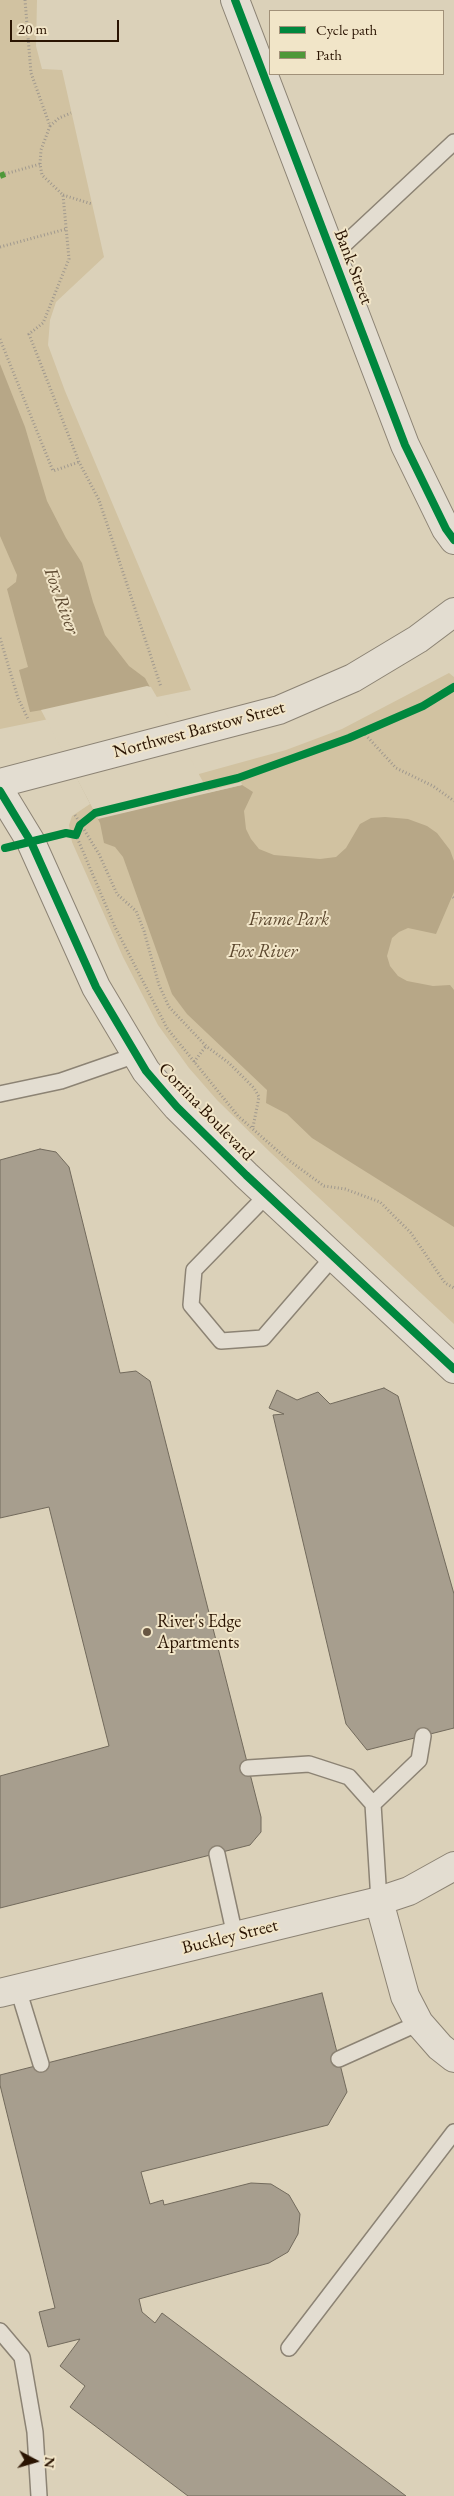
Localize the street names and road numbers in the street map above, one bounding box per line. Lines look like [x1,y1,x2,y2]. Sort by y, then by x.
street label: Bank Street [329,226,377,308]
street label: Northwest Barstow Street [111,697,287,763]
street label: Corrina Boulevard [154,1058,258,1166]
street label: Buckley Street [180,1915,280,1959]

